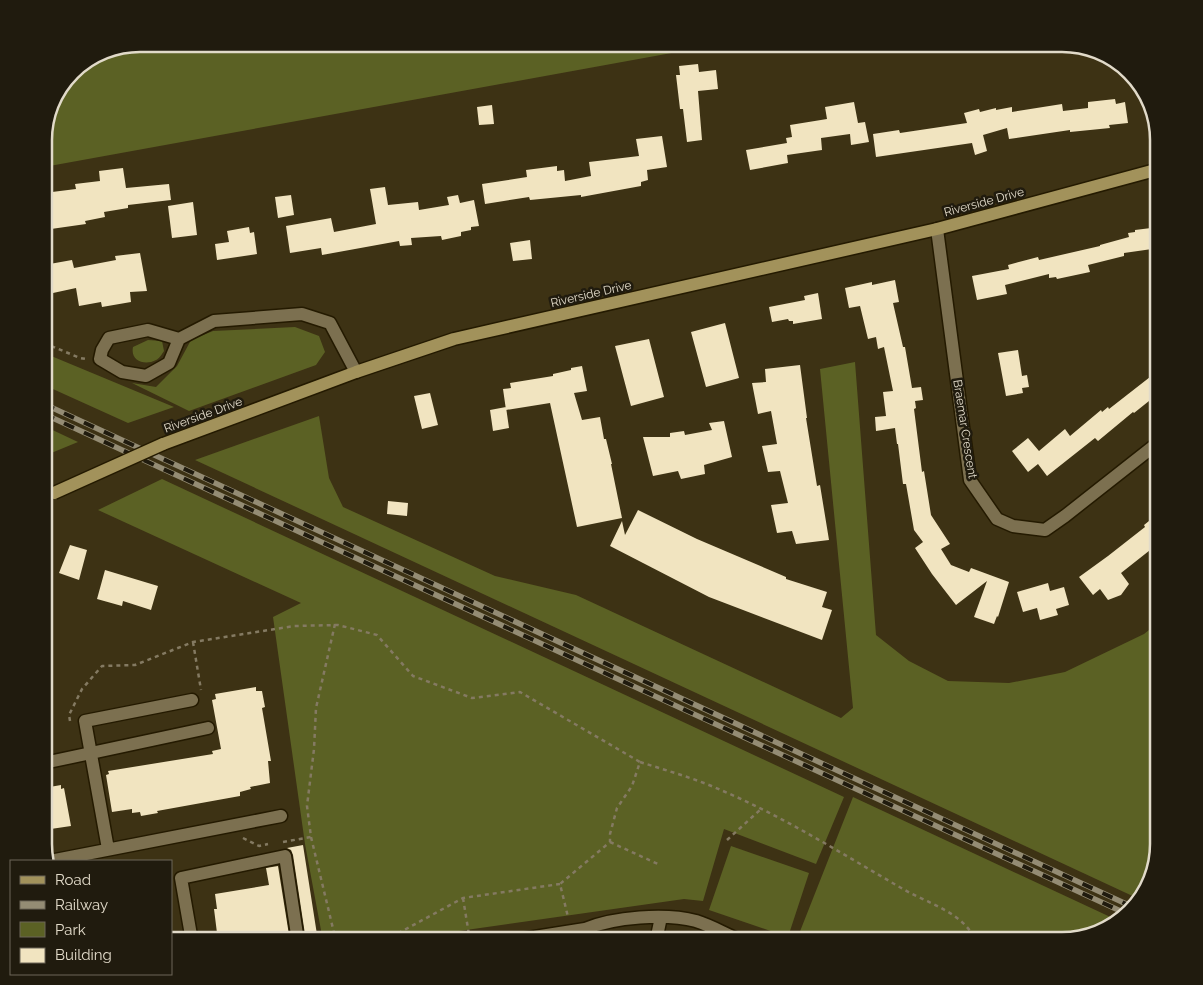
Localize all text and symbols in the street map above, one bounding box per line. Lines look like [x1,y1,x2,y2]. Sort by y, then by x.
street label: Riverside Drive [942,185,1026,219]
street label: Riverside Drive [549,278,633,310]
street label: Braemar Crescent [950,379,980,479]
street label: Riverside Drive [162,394,244,436]
legend [10,860,172,975]
text: Road [55,871,91,889]
text: Railway [55,896,108,914]
text: Park [55,921,86,939]
text: Building [55,946,112,964]

